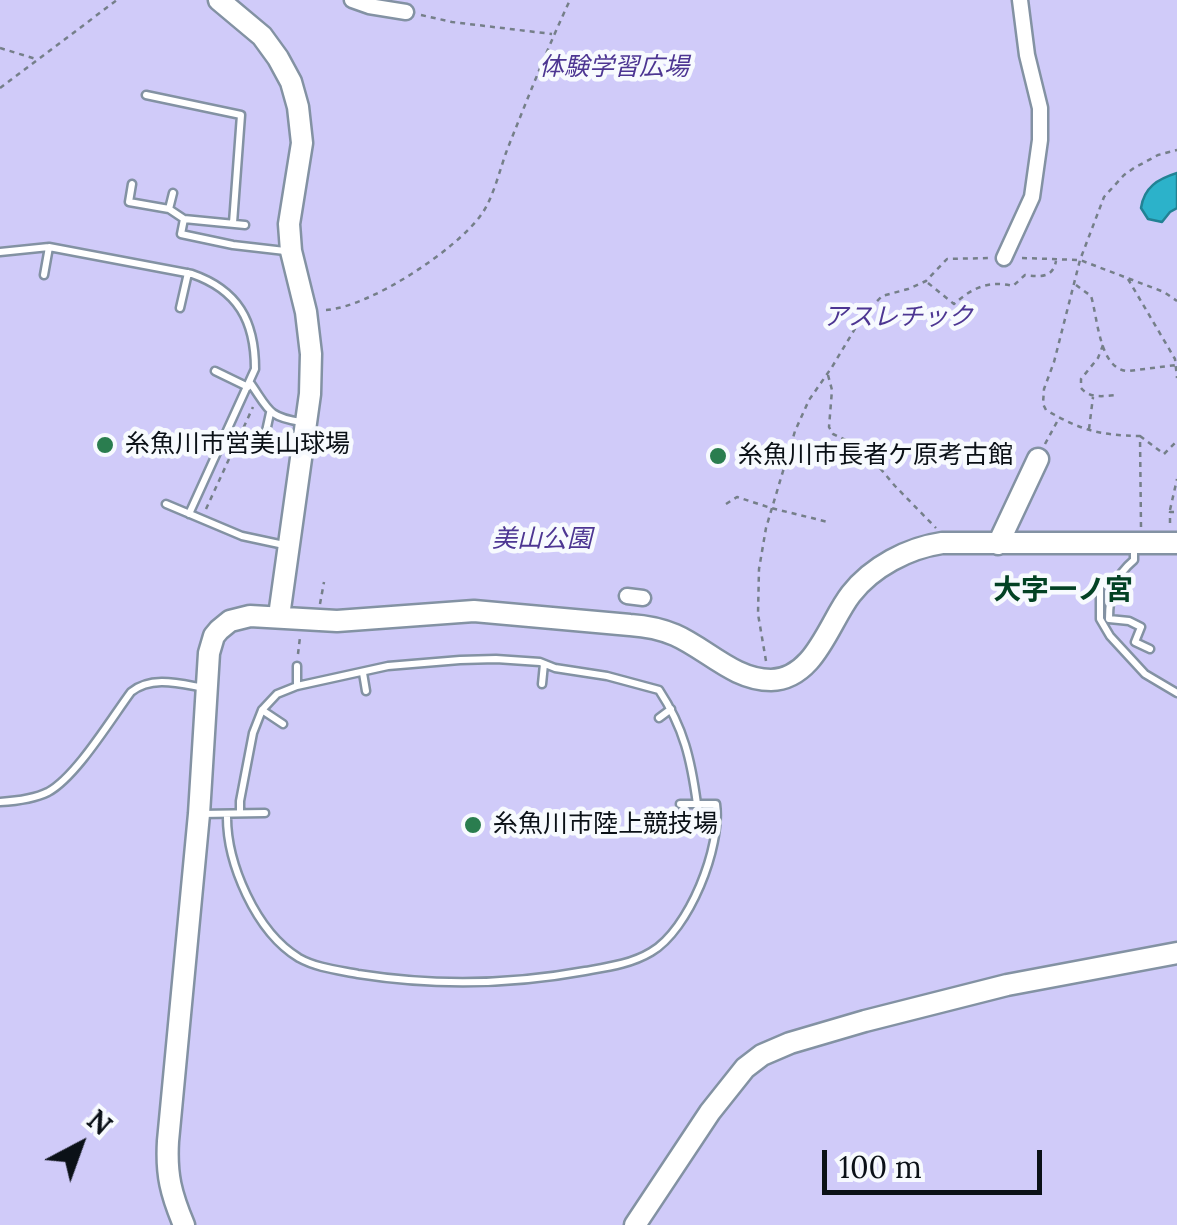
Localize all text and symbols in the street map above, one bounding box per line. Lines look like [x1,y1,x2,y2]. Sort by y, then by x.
park label: 体験学習広場 [539,53,689,83]
park label: アスレチック [823,303,973,333]
place label: 糸魚川市営美山球場 [125,430,350,460]
marker: 糸魚川市営美山球場 [94,434,116,456]
place label: 糸魚川市長者ケ原考古館 [738,441,1013,471]
marker: 糸魚川市長者ケ原考古館 [707,445,729,467]
park label: 美山公園 [492,525,592,555]
district label: 大字一ノ宮 [993,574,1133,608]
place label: 糸魚川市陸上競技場 [493,810,718,840]
marker: 糸魚川市陸上競技場 [462,814,484,836]
north arrow [30,1095,130,1195]
text: N [80,1102,120,1143]
scale bar [827,1130,1047,1192]
text: 100 m [839,1148,922,1186]

